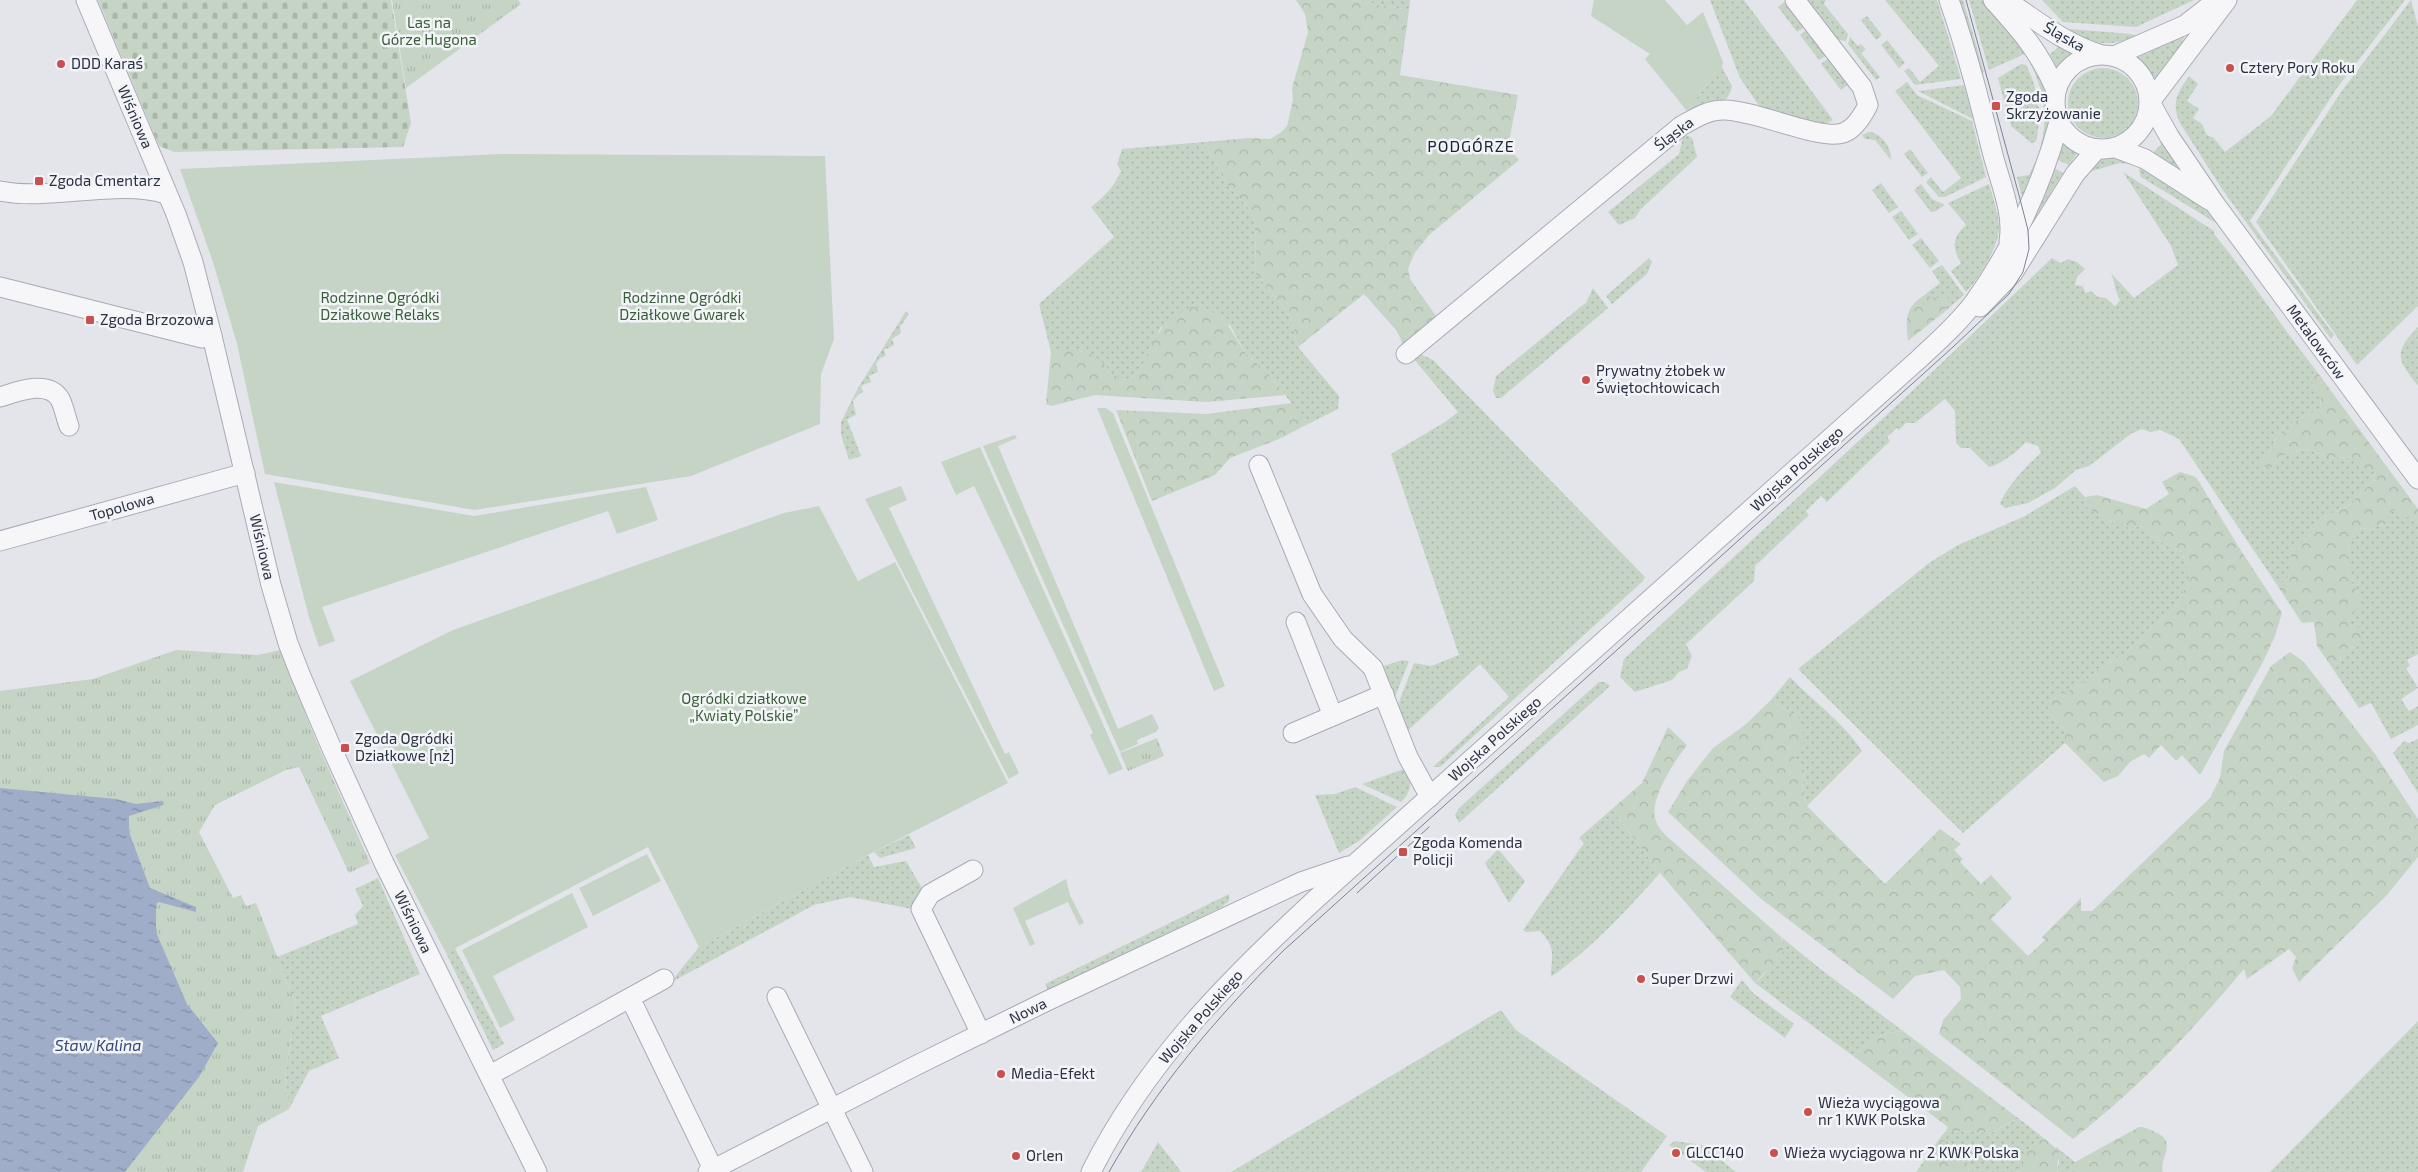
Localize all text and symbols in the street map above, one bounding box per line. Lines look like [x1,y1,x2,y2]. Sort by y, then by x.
park label: Las na Górze Hugona [381,13,477,48]
street label: Śląska [2041,17,2088,55]
place label: DDD Karaś [71,54,143,72]
marker: DDD Karaś [55,58,67,70]
place label: Cztery Pory Roku [2240,58,2355,76]
marker: Cztery Pory Roku [2224,62,2236,74]
street label: Wiśniowa [115,82,157,151]
place label: Zgoda Skrzyżowanie [2006,87,2101,122]
marker: Zgoda Skrzyżowanie [1990,100,2002,112]
street label: Śląska [1650,113,1697,154]
district label: PODGÓRZE [1427,136,1515,155]
place label: Zgoda Cmentarz [49,171,161,189]
marker: Zgoda Cmentarz [33,175,45,187]
park label: Rodzinne Ogródki Działkowe Relaks [320,288,440,323]
park label: Rodzinne Ogródki Działkowe Gwarek [619,288,745,323]
street label: Metalowców [2284,300,2350,382]
place label: Zgoda Brzozowa [100,310,214,328]
marker: Zgoda Brzozowa [84,314,96,326]
place label: Prywatny żłobek w Świętochłowicach [1596,361,1725,396]
marker: Prywatny żłobek w Świętochłowicach [1580,374,1592,386]
street label: Wojska Polskiego [1746,422,1847,515]
street label: Topolowa [87,488,156,524]
street label: Wiśniowa [247,512,279,581]
park label: Ogródki działkowe „Kwiaty Polskie” [681,689,807,724]
street label: Wojska Polskiego [1444,692,1545,785]
place label: Zgoda Ogródki Działkowe [nż] [355,729,454,764]
marker: Zgoda Ogródki Działkowe [nż] [339,742,351,754]
place label: Zgoda Komenda Policji [1413,833,1522,869]
marker: Zgoda Komenda Policji [1397,846,1409,858]
street label: Wiśniowa [391,887,437,956]
street label: Wojska Polskiego [1155,966,1247,1068]
place label: Super Drzwi [1651,969,1733,987]
marker: Super Drzwi [1635,973,1647,985]
street label: Nowa [1006,993,1049,1027]
water label: Staw Kalina [55,1035,141,1054]
place label: Media-Efekt [1011,1064,1095,1082]
marker: Media-Efekt [995,1068,1007,1080]
place label: Wieża wyciągowa nr 1 KWK Polska [1818,1093,1940,1128]
marker: Wieża wyciągowa nr 1 KWK Polska [1802,1106,1814,1118]
place label: GLCC140 [1686,1143,1744,1161]
place label: Wieża wyciągowa nr 2 KWK Polska [1784,1143,2019,1161]
place label: Orlen [1026,1146,1063,1164]
marker: GLCC140 [1670,1147,1682,1159]
marker: Wieża wyciągowa nr 2 KWK Polska [1768,1147,1780,1159]
marker: Orlen [1010,1150,1022,1162]

